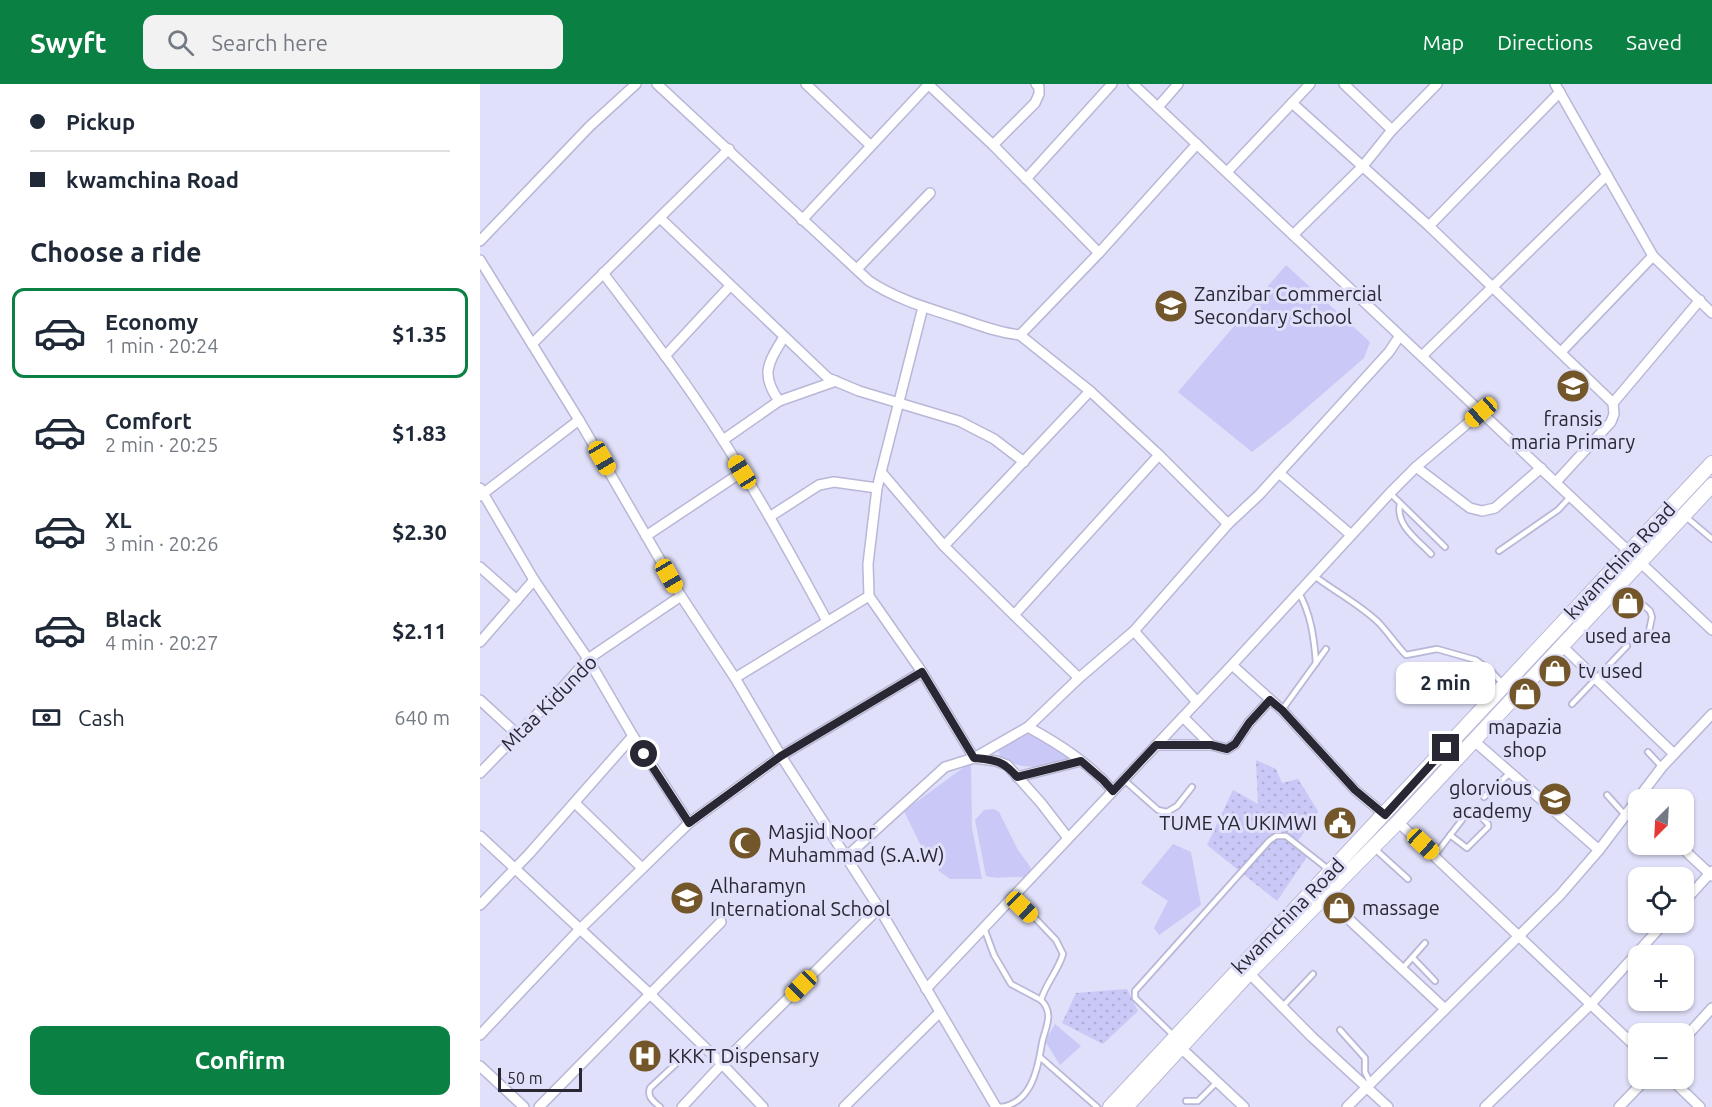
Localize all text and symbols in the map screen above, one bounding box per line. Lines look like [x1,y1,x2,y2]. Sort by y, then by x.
search box [143,15,563,69]
icon: search [164,26,197,59]
text: Swyft [30,27,107,58]
text: Search here [212,30,328,55]
text: Map [1423,30,1464,54]
text: Directions [1497,30,1593,54]
text: Saved [1626,30,1682,54]
text: Pickup [66,109,135,134]
text: kwamchina Road [66,167,239,192]
text: Choose a ride [30,237,202,267]
place label: Zanzibar Commercial Secondary School [1194,282,1382,328]
school or university icon: Zanzibar Commercial Secondary School [1153,288,1189,324]
icon: car [33,306,87,360]
text: Economy [105,309,198,334]
text: $1.35 [392,321,447,346]
text: 1 min · 20:24 [105,334,219,357]
school or university icon: fransis maria Primary [1555,368,1591,404]
car [1462,393,1500,431]
icon: car [33,405,87,459]
place label: fransis maria Primary [1511,407,1636,453]
text: Comfort [105,408,192,433]
text: $1.83 [392,420,447,445]
text: 2 min · 20:25 [105,433,219,456]
car [585,438,619,478]
car [725,452,759,492]
street label: kwamchina Road [1560,498,1680,624]
icon: car [33,504,87,558]
text: XL [105,507,132,532]
text: $2.30 [392,519,447,544]
text: 3 min · 20:26 [105,532,219,555]
car [652,556,686,596]
shop icon: used area [1610,585,1646,621]
icon: car [33,603,87,657]
text: Black [105,606,162,631]
text: $2.11 [392,618,447,643]
place label: used area [1585,624,1671,647]
text: 4 min · 20:27 [105,631,219,654]
street label: Mtaa Kidundo [496,650,601,755]
shop icon: tv used [1537,653,1573,689]
place label: tv used [1578,659,1643,682]
callout: 2 min [1396,661,1496,703]
text: 2 min [1420,671,1471,694]
shop icon: mapazia shop [1507,676,1543,712]
icon: cash [30,701,63,734]
text: Cash [78,705,125,730]
text: 640 m [394,706,450,729]
place label: mapazia shop [1488,715,1562,761]
route end [1432,734,1459,761]
route start [630,740,657,767]
place label: glorvious academy [1449,776,1532,822]
school or university icon: glorvious academy [1537,781,1573,817]
north arrow [1628,789,1694,855]
map controls [1628,789,1694,1089]
public building icon: TUME YA UKIMWI [1322,805,1358,841]
place label: TUME YA UKIMWI [1159,811,1317,834]
place label: Masjid Noor Muhammad (S.A.W) [768,820,945,866]
mosque icon: Masjid Noor Muhammad (S.A.W) [727,825,763,861]
car [1404,825,1442,863]
street label: kwamchina Road [1227,853,1348,978]
button: locate [1628,867,1694,933]
place label: Alharamyn International School [710,874,890,920]
school or university icon: Alharamyn International School [669,880,705,916]
car [1003,888,1041,926]
shop icon: massage [1321,890,1357,926]
place label: massage [1362,896,1440,919]
button: + [1628,945,1694,1011]
car [782,967,820,1005]
button: − [1628,1023,1694,1089]
button: Confirm [30,1026,450,1095]
hospital icon: KKKT Dispensary [627,1038,663,1074]
place label: KKKT Dispensary [668,1044,819,1067]
scale bar [498,1065,582,1092]
text: 50 m [507,1069,543,1087]

